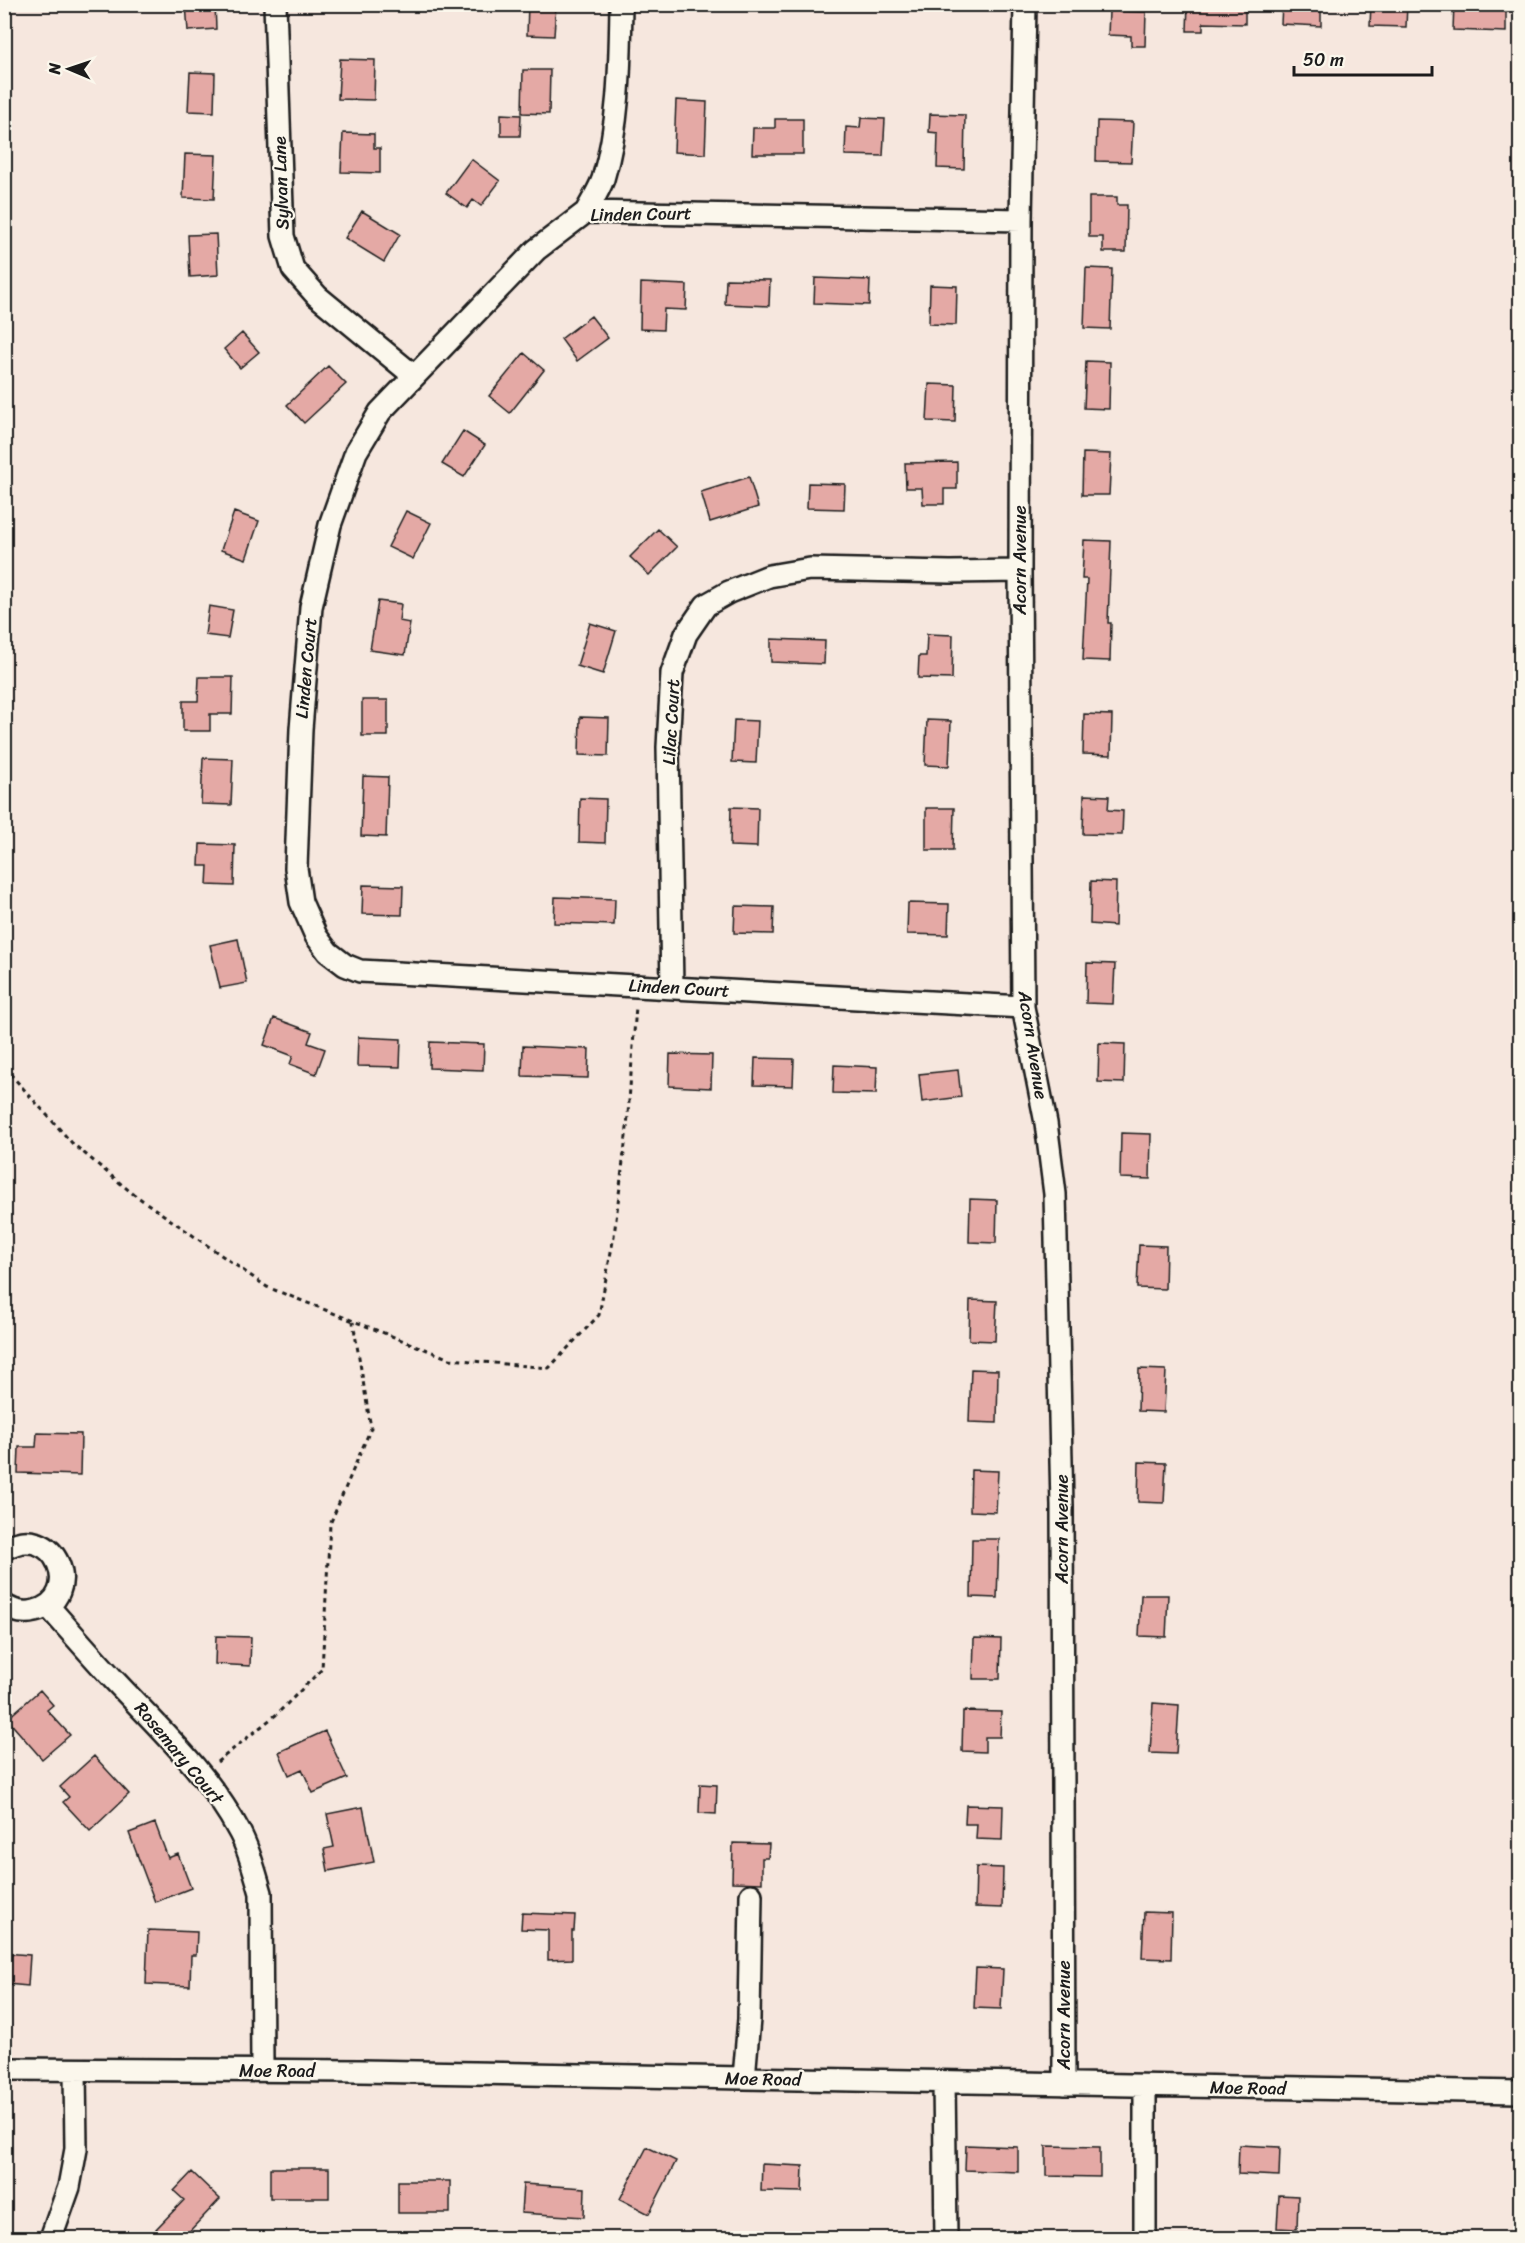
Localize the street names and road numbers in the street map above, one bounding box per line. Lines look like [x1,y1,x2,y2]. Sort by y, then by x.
street label: Sylvan Lane [263,136,299,230]
street label: Linden Court [590,197,692,231]
street label: Acorn Avenue [1004,505,1036,616]
street label: Linden Court [286,616,326,720]
street label: Lilac Court [653,678,689,766]
street label: Linden Court [628,969,731,1007]
street label: Acorn Avenue [1008,987,1057,1102]
street label: Acorn Avenue [1046,1474,1078,1585]
street label: Rosemary Court [126,1694,232,1812]
street label: Acorn Avenue [1048,1960,1080,2071]
street label: Moe Road [239,2055,317,2087]
street label: Moe Road [725,2062,803,2096]
street label: Moe Road [1210,2071,1288,2105]

